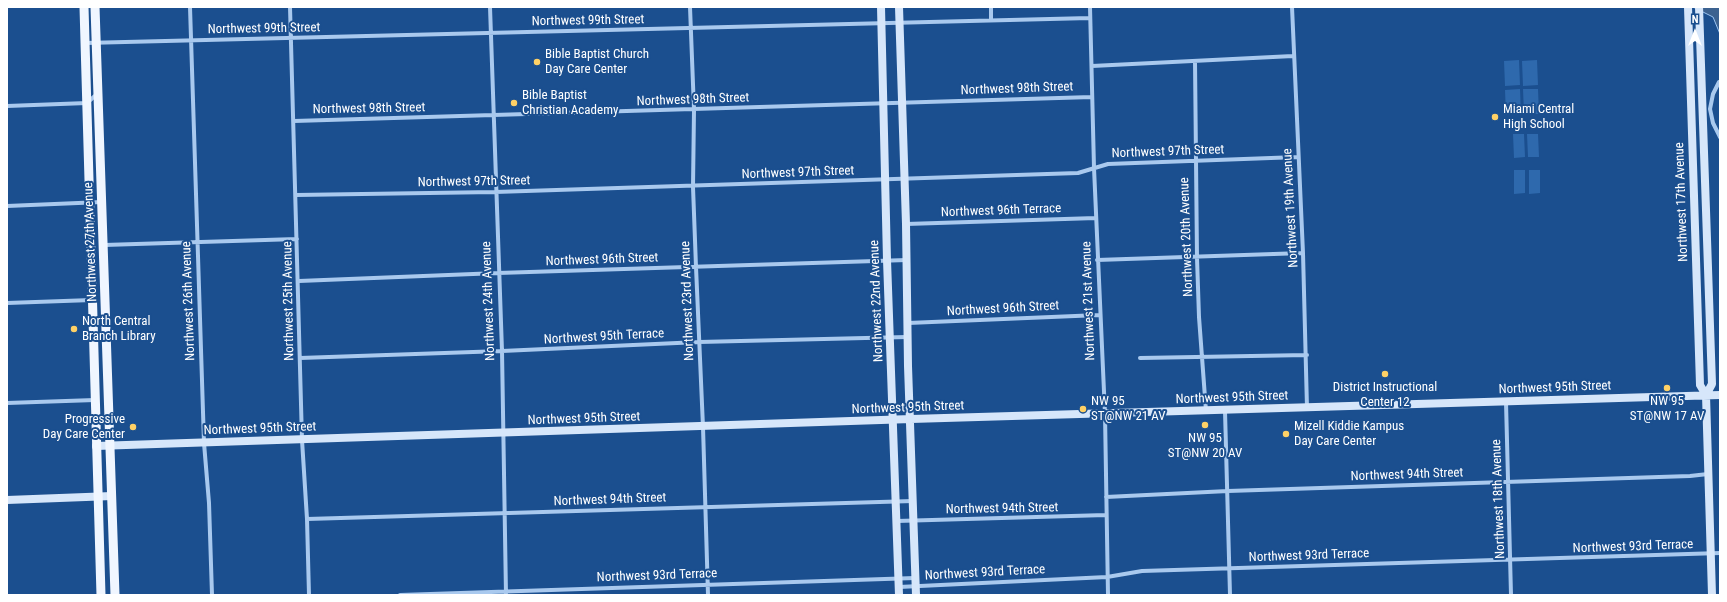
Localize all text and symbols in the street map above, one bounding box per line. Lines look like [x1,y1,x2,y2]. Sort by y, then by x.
street label: Northwest 99th Street [532,12,644,30]
north arrow [1675,12,1715,52]
text: N [1692,13,1698,26]
street label: Northwest 99th Street [208,20,320,38]
place label: Bible Baptist Church Day Care Center [545,47,649,78]
marker: Bible Baptist Church Day Care Center [532,57,542,67]
street label: Northwest 98th Street [960,79,1074,99]
place label: Bible Baptist Christian Academy [522,88,618,119]
street label: Northwest 98th Street [636,90,750,110]
marker: Bible Baptist Christian Academy [509,98,519,108]
street label: Northwest 98th Street [313,100,425,118]
place label: Miami Central High School [1503,102,1574,133]
marker: Miami Central High School [1490,112,1500,122]
street label: Northwest 97th Street [1111,142,1225,162]
street label: Northwest 17th Avenue [1672,142,1692,262]
street label: Northwest 19th Avenue [1280,148,1302,268]
street label: Northwest 97th Street [741,163,855,183]
street label: Northwest 97th Street [418,173,530,191]
street label: Northwest 20th Avenue [1177,177,1197,297]
street label: Northwest 27th Avenue [81,182,101,302]
street label: Northwest 96th Terrace [941,201,1061,221]
street label: Northwest 22nd Avenue [867,240,887,362]
street label: Northwest 26th Avenue [179,241,199,361]
street label: Northwest 25th Avenue [280,241,298,361]
street label: Northwest 24th Avenue [479,241,499,361]
street label: Northwest 23rd Avenue [678,241,698,361]
street label: Northwest 21st Avenue [1079,241,1099,361]
street label: Northwest 96th Street [545,250,659,270]
street label: Northwest 96th Street [946,298,1060,320]
place label: North Central Branch Library [82,314,156,345]
marker: North Central Branch Library [69,324,79,334]
street label: Northwest 95th Terrace [543,326,665,348]
marker: District Instructional Center 12 [1380,369,1390,379]
street label: Northwest 95th Street [1498,378,1612,398]
place label: District Instructional Center 12 [1333,380,1437,411]
marker: NW 95 ST@NW 17 AV [1662,383,1672,393]
street label: Northwest 95th Street [1175,388,1289,408]
place label: NW 95 ST@NW 21 AV [1091,394,1165,425]
place label: NW 95 ST@NW 17 AV [1630,394,1704,425]
street label: Northwest 95th Street [851,398,965,418]
marker: NW 95 ST@NW 21 AV [1078,404,1088,414]
street label: Northwest 95th Street [527,409,641,429]
place label: Progressive Day Care Center [43,412,125,443]
street label: Northwest 95th Street [203,419,317,439]
place label: Mizell Kiddie Kampus Day Care Center [1294,419,1404,450]
marker: NW 95 ST@NW 20 AV [1200,420,1210,430]
marker: Progressive Day Care Center [128,422,138,432]
marker: Mizell Kiddie Kampus Day Care Center [1281,429,1291,439]
place label: NW 95 ST@NW 20 AV [1168,431,1242,462]
street label: Northwest 18th Avenue [1489,439,1509,559]
street label: Northwest 94th Street [1350,465,1464,485]
street label: Northwest 94th Street [553,490,667,510]
street label: Northwest 94th Street [946,500,1058,518]
street label: Northwest 93rd Terrace [1572,537,1694,557]
street label: Northwest 93rd Terrace [1248,546,1370,566]
street label: Northwest 93rd Terrace [924,562,1046,584]
street label: Northwest 93rd Terrace [596,566,718,586]

